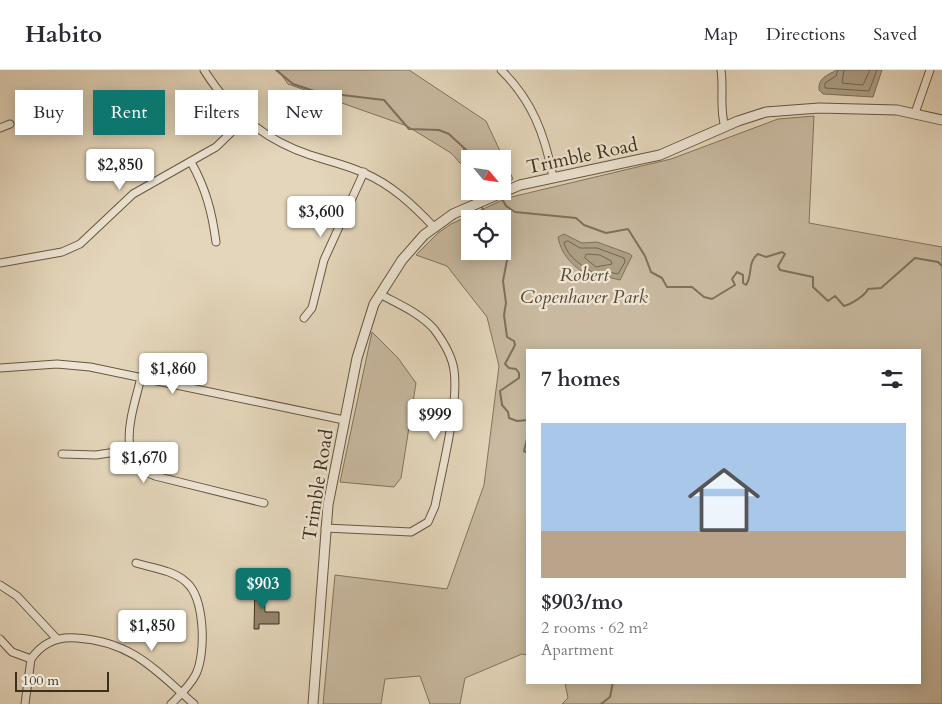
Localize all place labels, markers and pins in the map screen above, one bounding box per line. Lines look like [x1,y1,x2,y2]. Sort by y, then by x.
pin: $2,850 [79,148,161,191]
pin: $3,600 [280,196,362,238]
pin: $1,860 [132,352,214,395]
pin: $999 [405,398,465,441]
pin: $1,670 [103,442,185,484]
pin: $903 [233,568,293,610]
pin: $1,850 [111,610,193,652]

